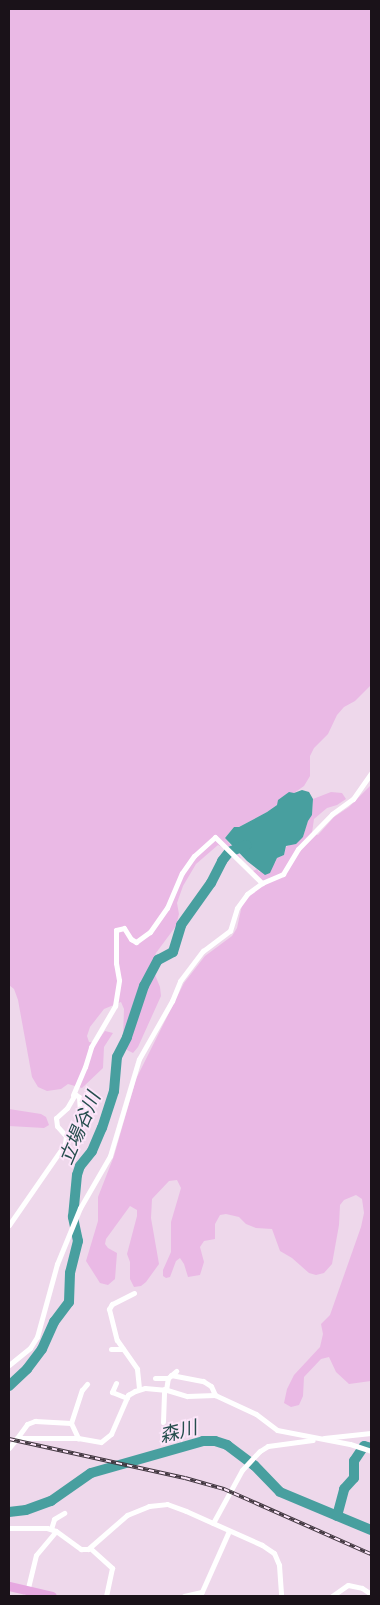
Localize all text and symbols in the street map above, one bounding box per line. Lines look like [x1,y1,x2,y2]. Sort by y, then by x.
water label: 立場谷川 [54,1089,104,1167]
water label: 森川 [157,1415,199,1447]

